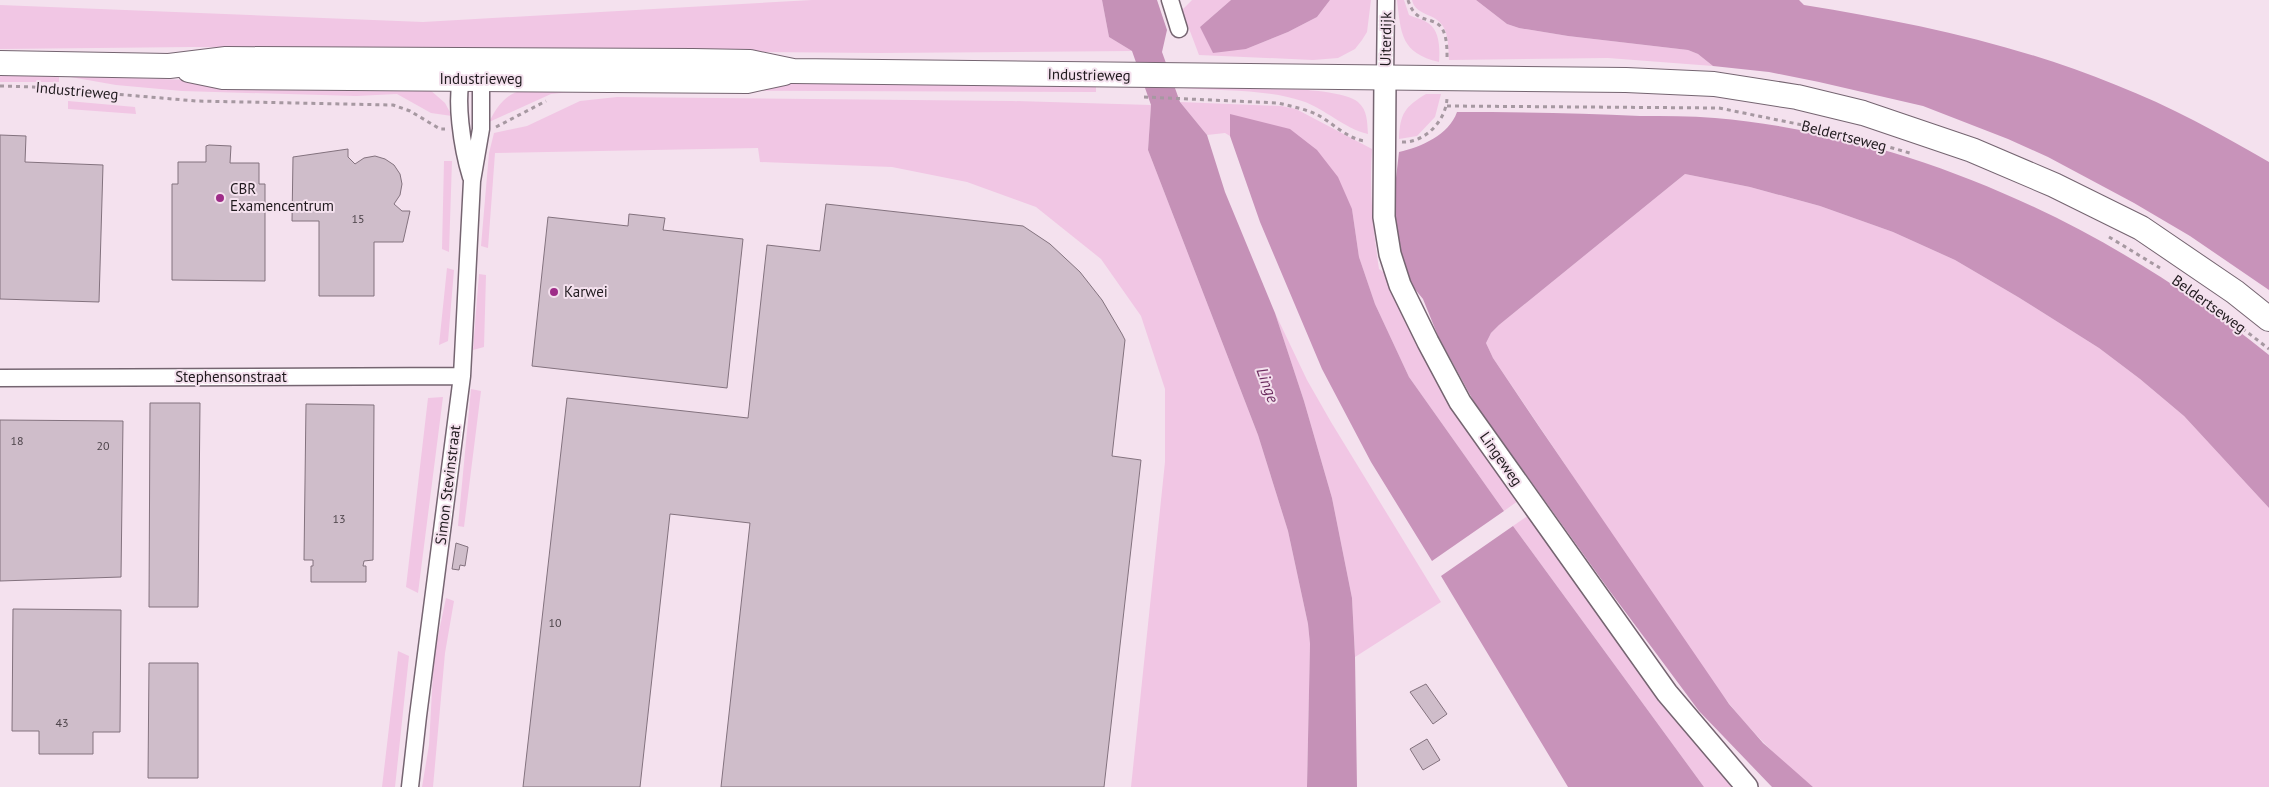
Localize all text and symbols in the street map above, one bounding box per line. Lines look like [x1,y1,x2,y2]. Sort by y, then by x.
street label: Uiterdijk [1376,11,1395,67]
street label: Industrieweg [1047,64,1131,85]
street label: Industrieweg [439,69,523,88]
street label: Industrieweg [35,77,119,104]
street label: Beldertseweg [1800,116,1889,155]
place label: CBR Examencentrum [230,179,334,215]
marker: CBR Examencentrum [214,192,226,204]
house number: 15 [351,211,365,226]
street label: Beldertseweg [2168,270,2250,337]
place label: Karwei [564,282,608,301]
marker: Karwei [548,286,560,298]
water label: Linge [1252,365,1284,406]
street label: Stephensonstraat [175,367,287,386]
street label: Simon Stevinstraat [431,424,464,546]
street label: Lingeweg [1476,428,1527,490]
house number: 18 [10,433,24,448]
house number: 20 [96,438,110,453]
house number: 13 [332,511,346,526]
house number: 10 [548,615,562,630]
house number: 43 [55,715,69,730]

